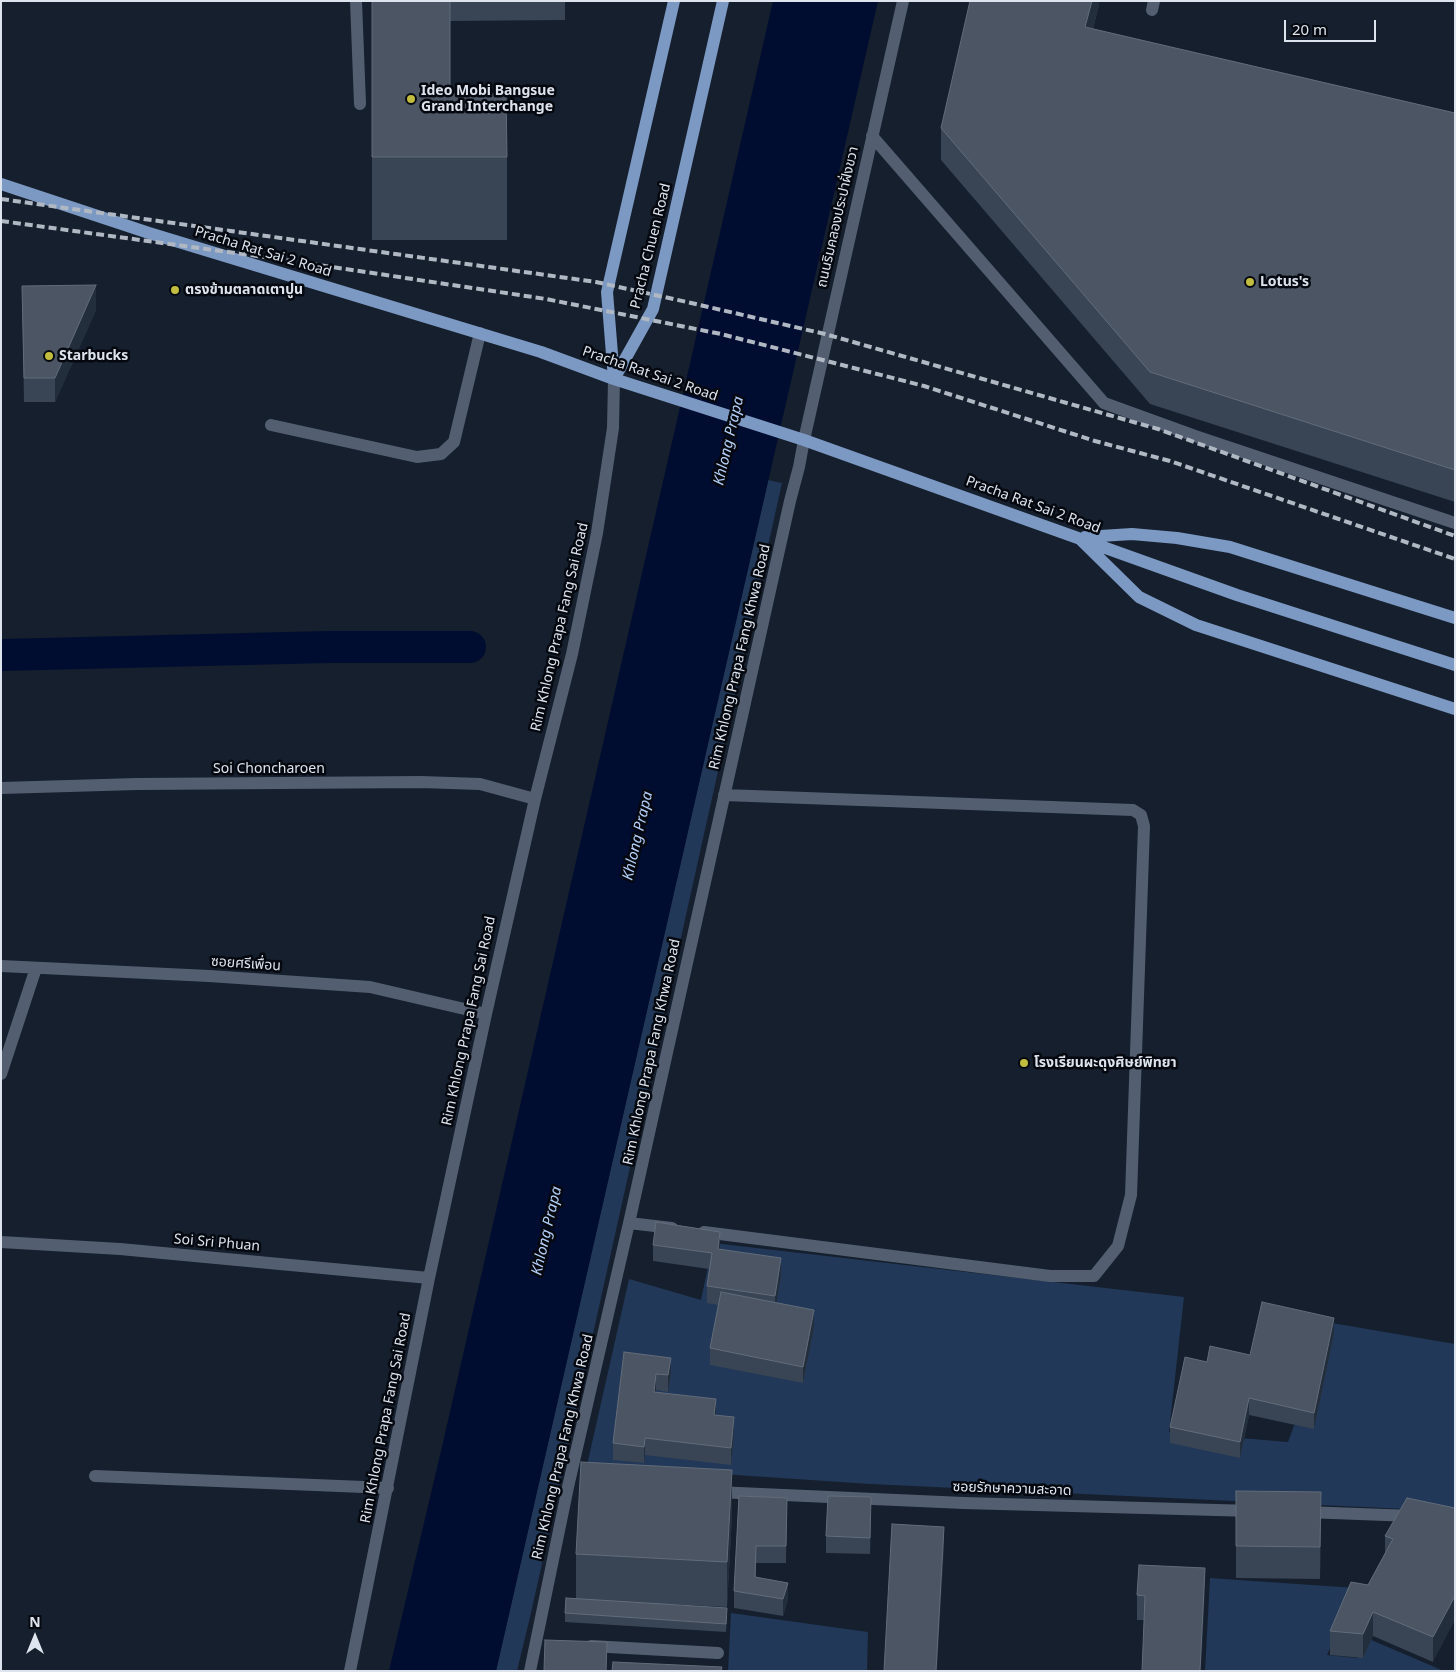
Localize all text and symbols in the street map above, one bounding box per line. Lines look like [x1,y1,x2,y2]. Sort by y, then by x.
scale bar [1286,10,1378,42]
text: 20 m [1292,19,1327,39]
place label: Ideo Mobi Bangsue Grand Interchange [421,83,555,115]
marker: Ideo Mobi Bangsue Grand Interchange [405,93,417,105]
street label: ถนนริมคลองประปาฝั่งขวา [814,145,862,289]
street label: Pracha Chuen Road [627,182,675,310]
street label: Pracha Rat Sai 2 Road [193,223,333,281]
place label: Lotus's [1260,274,1309,290]
marker: Lotus's [1244,276,1256,288]
place label: ตรงข้ามตลาดเตาปูน [185,282,303,298]
marker: ตรงข้ามตลาดเตาปูน [169,284,181,296]
street label: Pracha Rat Sai 2 Road [580,343,720,405]
place label: Starbucks [59,348,128,364]
marker: Starbucks [43,350,55,362]
water label: Khlong Prapa [710,395,748,487]
street label: Pracha Rat Sai 2 Road [963,473,1103,537]
street label: Rim Khlong Prapa Fang Sai Road [528,521,592,733]
street label: Rim Khlong Prapa Fang Khwa Road [706,543,774,771]
street label: Soi Choncharoen [213,761,325,777]
water label: Khlong Prapa [619,790,657,882]
street label: Rim Khlong Prapa Fang Sai Road [439,915,499,1127]
street label: Rim Khlong Prapa Fang Khwa Road [620,937,684,1167]
street label: ซอยศรีเพื่อน [211,953,281,975]
place label: โรงเรียนผะดุงศิษย์พิทยา [1034,1055,1177,1071]
marker: โรงเรียนผะดุงศิษย์พิทยา [1018,1057,1030,1069]
water label: Khlong Prapa [528,1185,566,1277]
street label: Soi Sri Phuan [173,1231,261,1255]
street label: Rim Khlong Prapa Fang Sai Road [357,1311,415,1525]
street label: Rim Khlong Prapa Fang Khwa Road [529,1333,597,1561]
street label: ซอยรักษาความสะอาด [952,1479,1072,1499]
north arrow [10,1612,60,1662]
text: N [29,1612,41,1631]

